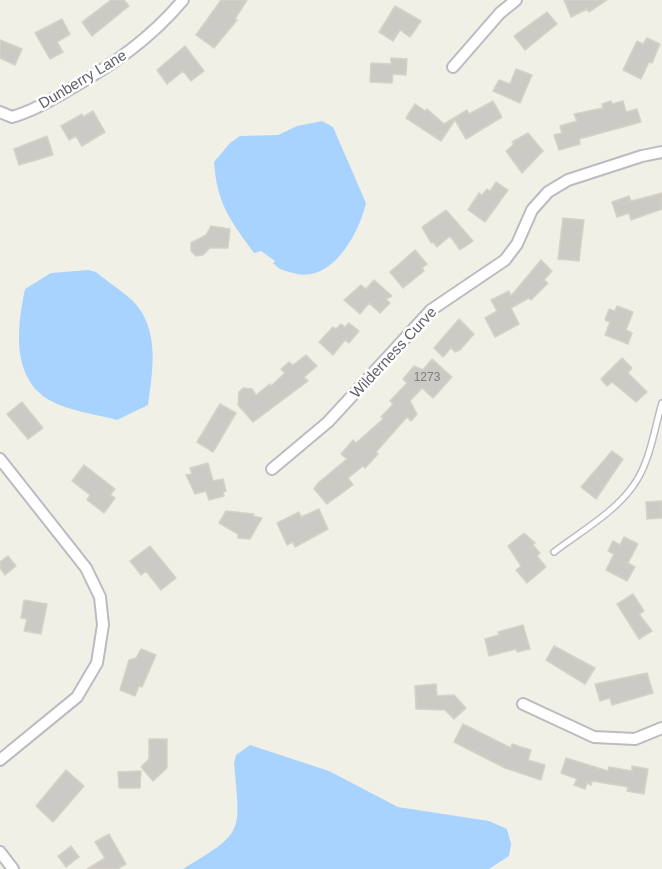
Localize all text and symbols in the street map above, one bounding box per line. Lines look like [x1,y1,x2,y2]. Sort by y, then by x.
street label: Dunberry Lane [36,47,130,113]
street label: Wilderness Curve [347,304,441,402]
house number: 1273 [414,371,440,385]

